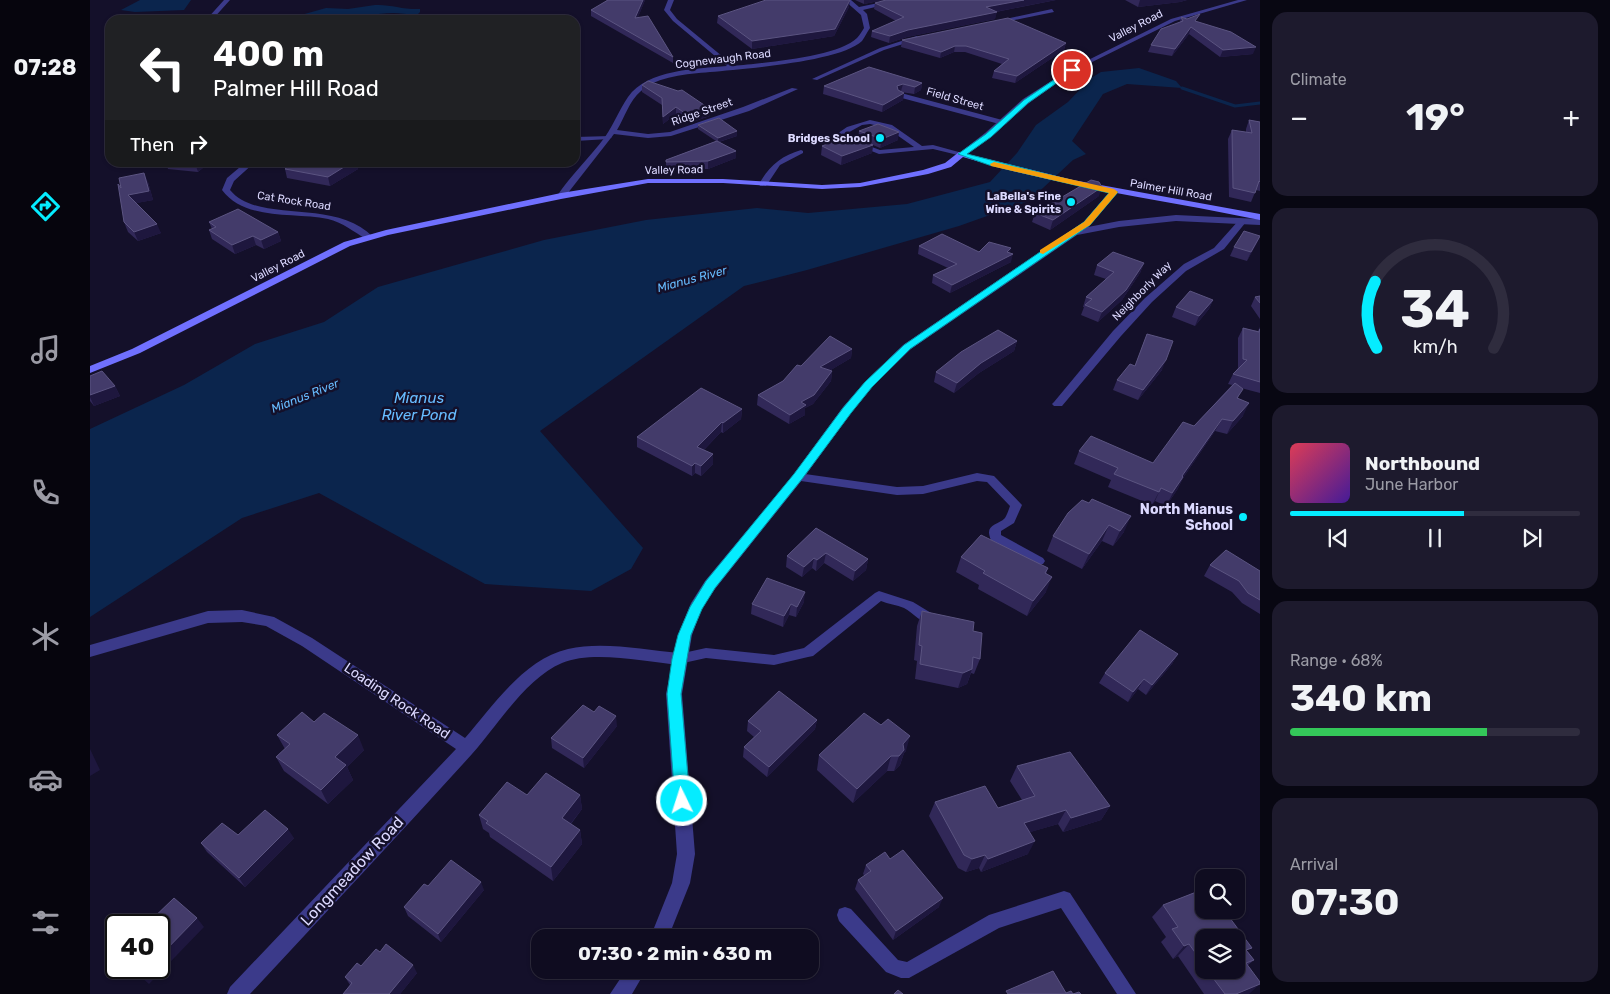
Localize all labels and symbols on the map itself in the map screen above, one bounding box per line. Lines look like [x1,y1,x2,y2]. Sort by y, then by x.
street label: Valley Road [1107,7,1165,45]
street label: Cognewaugh Road [674,47,772,71]
pin [1051,49,1093,91]
street label: Field Street [925,85,986,114]
street label: Ridge Street [670,95,735,129]
place label: Bridges School [788,132,870,145]
marker: Bridges School [874,132,886,144]
street label: Valley Road [645,163,703,177]
street label: Palmer Hill Road [1129,176,1213,204]
street label: Cat Rock Road [256,189,332,213]
place label: LaBella's Fine Wine & Spirits [986,190,1061,216]
marker: LaBella's Fine Wine & Spirits [1065,196,1077,208]
street label: Valley Road [249,247,307,285]
street label: Neighborly Way [1110,259,1174,323]
water label: Mianus River [656,263,729,295]
water label: Mianus River [269,376,341,416]
water label: Mianus River Pond [381,389,458,424]
place label: North Mianus School [1140,501,1233,534]
marker: North Mianus School [1237,511,1249,523]
street label: Loading Rock Road [341,659,453,743]
position arrow [655,774,707,826]
street label: Longmeadow Road [297,813,407,929]
speed limit sign: 40 [105,914,170,979]

